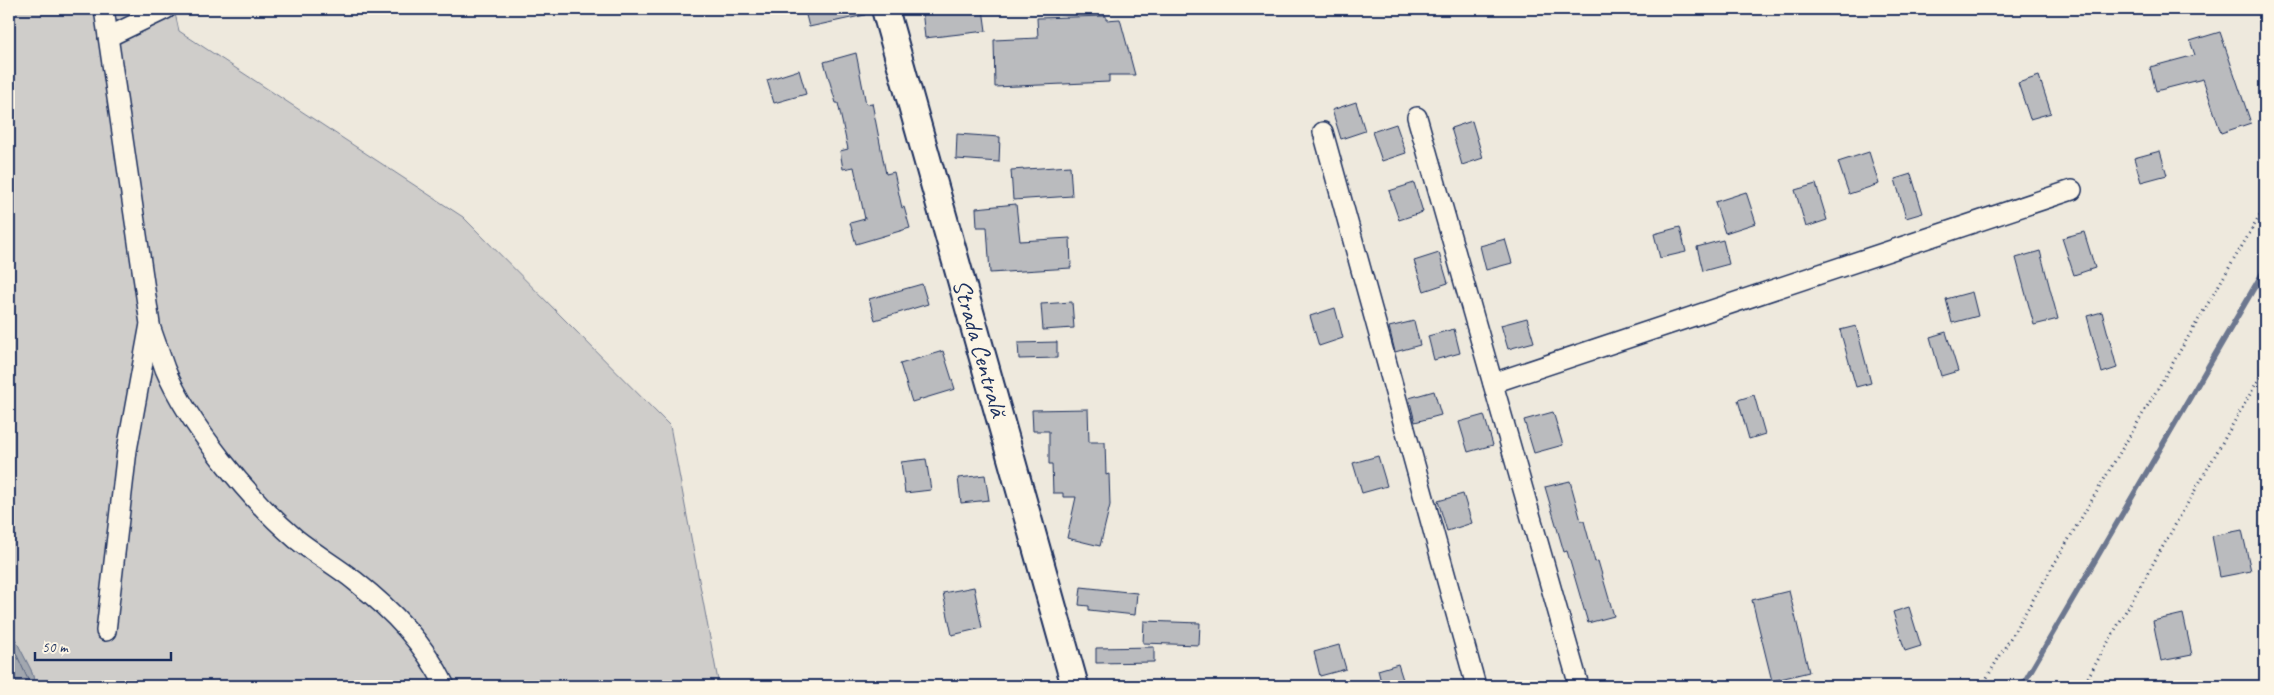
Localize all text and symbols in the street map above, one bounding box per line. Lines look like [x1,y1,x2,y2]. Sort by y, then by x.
street label: Strada Centrală [945,276,1015,422]
scale bar [35,630,171,662]
text: 50 m [42,638,69,657]

